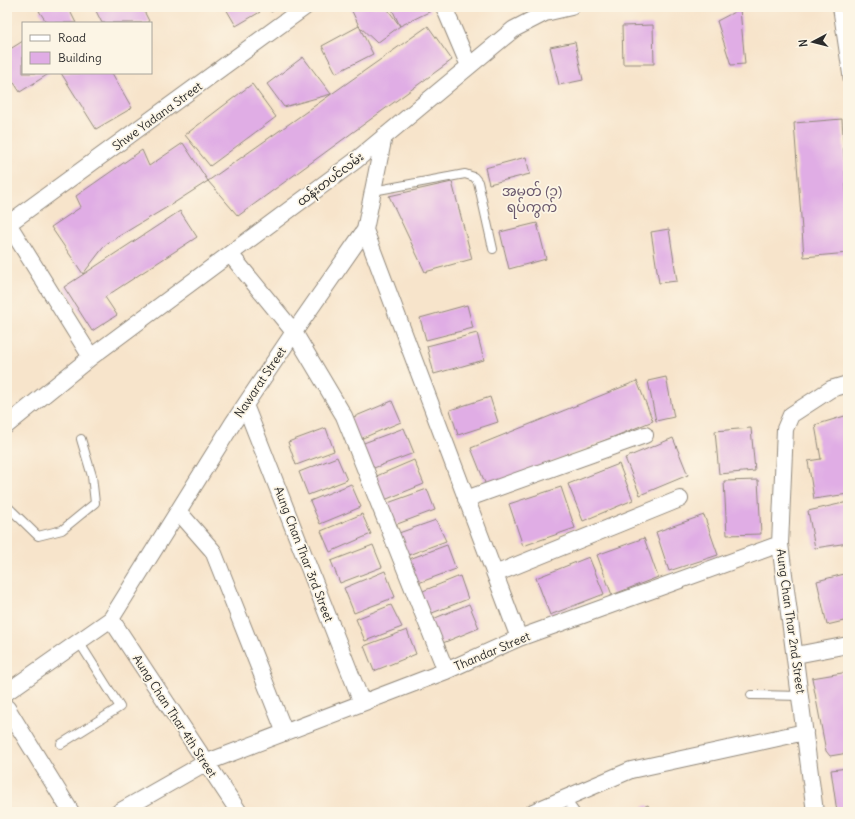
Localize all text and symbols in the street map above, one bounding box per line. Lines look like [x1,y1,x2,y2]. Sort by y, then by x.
legend [22,22,152,74]
north arrow [793,22,833,62]
text: Road [58,30,86,45]
text: N [796,39,810,48]
text: Building [58,50,102,65]
street label: Shwe Yadana Street [109,78,205,154]
street label: ထန်းတပင်လမ်း [293,148,368,211]
district label: အမှတ် (၁) ရပ်ကွက် [502,181,562,219]
street label: Nawarat Street [231,344,289,420]
street label: Aung Chan Thar 3rd Street [271,484,337,624]
street label: Aung Chan Thar 2nd Street [773,548,809,694]
street label: Thandar Street [452,628,532,674]
street label: Aung Chan Thar 4th Street [130,652,220,780]

